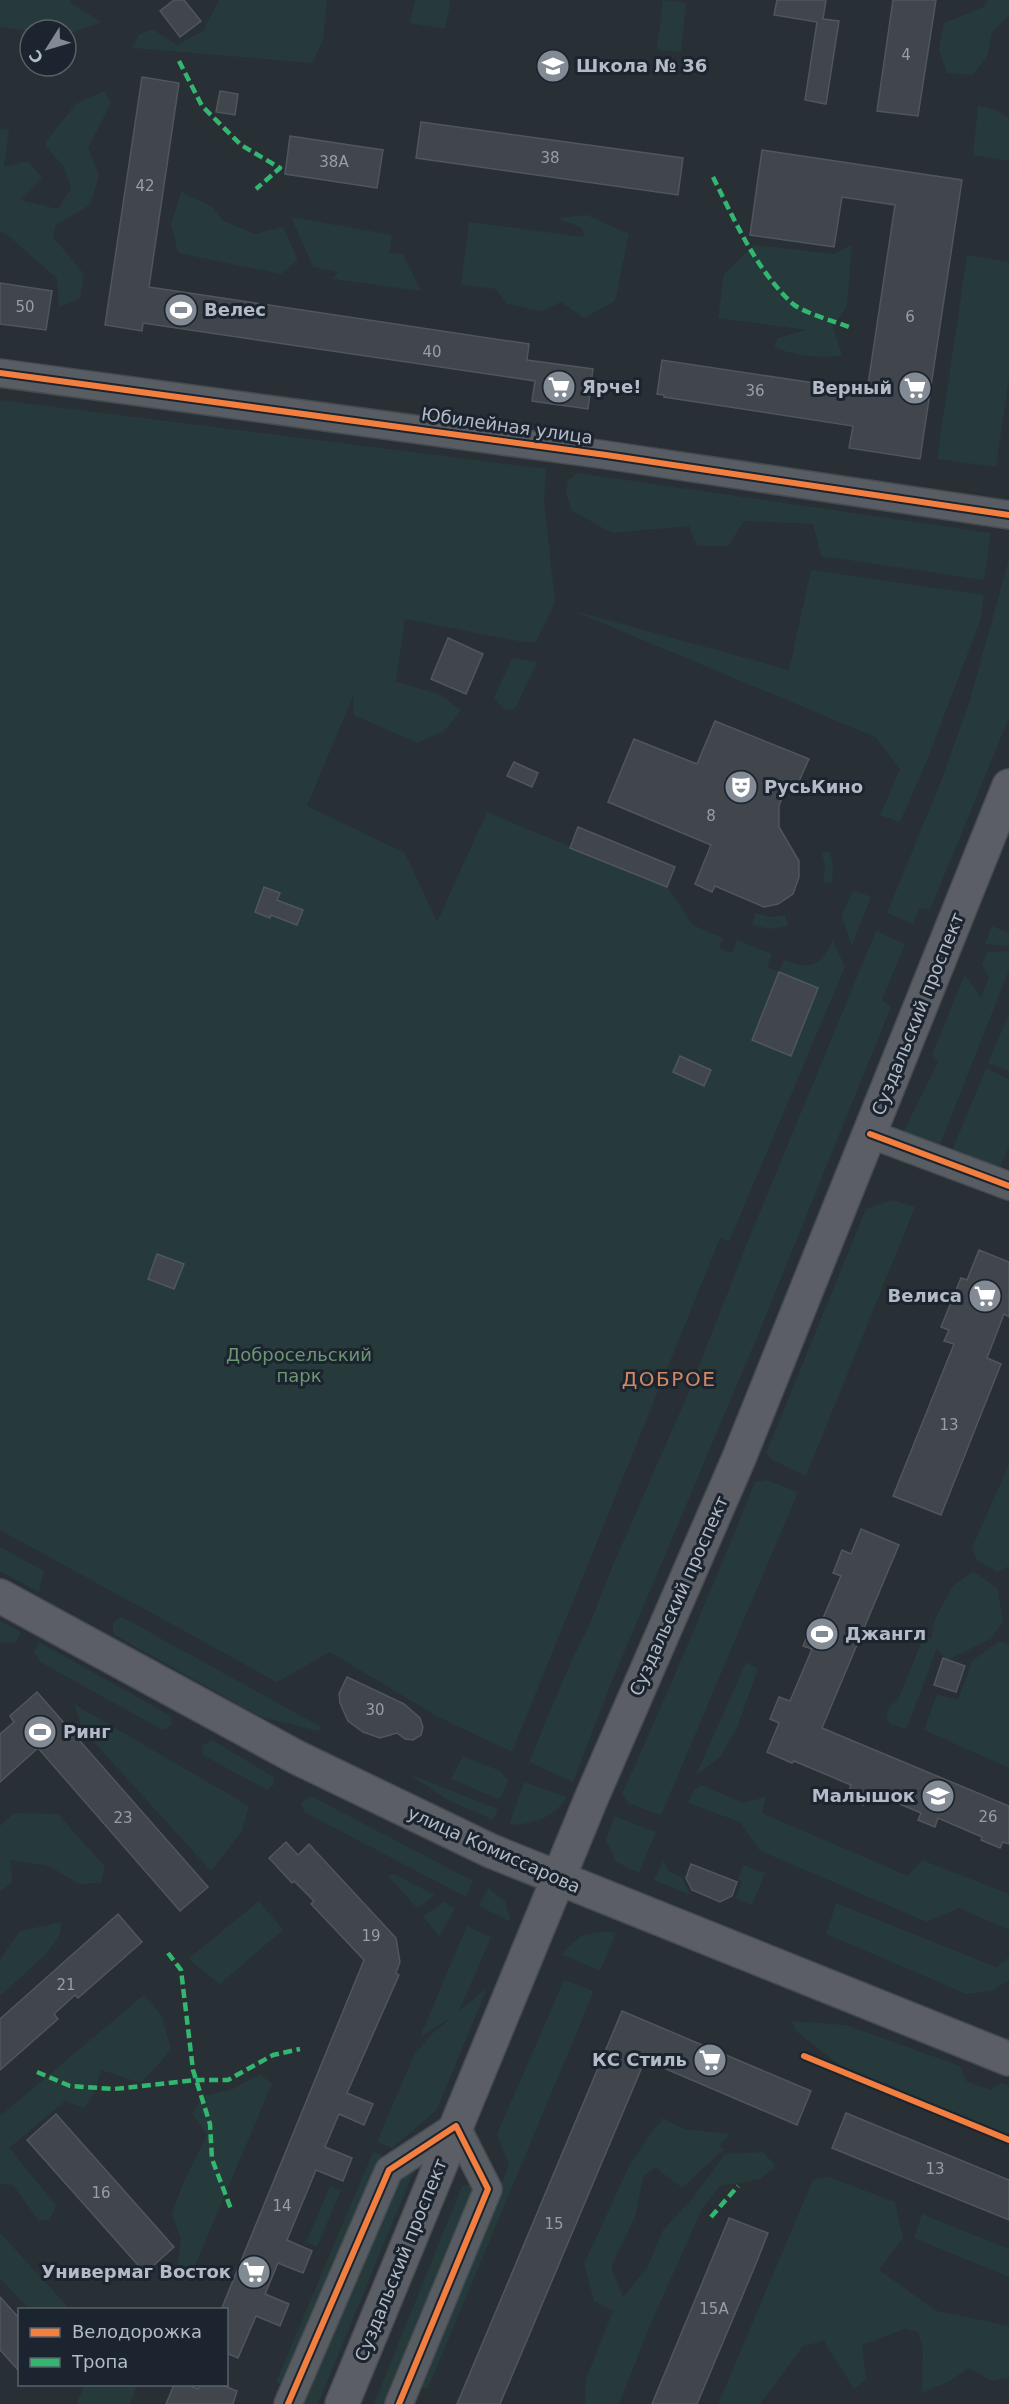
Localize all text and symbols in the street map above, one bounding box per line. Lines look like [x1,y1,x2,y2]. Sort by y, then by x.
north arrow [18,18,78,78]
text: С [25,46,48,67]
house number: 4 [901,46,911,64]
school or university icon: Школа № 36 [535,48,571,84]
place label: Школа № 36 [576,55,707,76]
house number: 38 [540,149,560,167]
house number: 38А [319,153,349,171]
house number: 42 [135,177,155,195]
sports icon: Велес [163,292,199,328]
house number: 50 [15,298,35,316]
place label: Велес [204,299,266,320]
house number: 6 [905,308,915,326]
house number: 40 [422,343,442,361]
supermarket icon: Ярче! [541,369,577,405]
supermarket icon: Верный [897,370,933,406]
place label: Ярче! [582,376,642,397]
place label: Верный [812,377,892,398]
house number: 36 [745,382,765,400]
street label: Юбилейная улица [420,403,594,448]
theatre icon: РусьКино [723,769,759,805]
place label: РусьКино [764,776,863,797]
house number: 8 [706,807,716,825]
street label: Суздальский проспект [867,909,968,1118]
supermarket icon: Велиса [967,1278,1003,1314]
place label: Велиса [887,1285,962,1306]
park label: Добросельский парк [226,1344,372,1386]
district label: ДОБРОЕ [622,1367,716,1391]
house number: 13 [939,1416,959,1434]
street label: Суздальский проспект [625,1493,732,1699]
sports icon: Джангл [804,1616,840,1652]
place label: Джангл [845,1623,926,1644]
house number: 30 [365,1701,385,1719]
sports icon: Ринг [22,1714,58,1750]
place label: Ринг [63,1721,111,1742]
school or university icon: Малышок [920,1778,956,1814]
place label: Малышок [812,1785,915,1806]
street label: улица Комиссарова [405,1802,584,1897]
house number: 26 [978,1808,998,1826]
house number: 23 [113,1809,133,1827]
house number: 19 [361,1927,381,1945]
house number: 21 [56,1976,76,1994]
supermarket icon: КС Стиль [692,2042,728,2078]
place label: КС Стиль [592,2049,687,2070]
street label: Суздальский проспект [350,2155,451,2364]
house number: 13 [925,2160,945,2178]
house number: 16 [91,2184,111,2202]
house number: 14 [272,2197,292,2215]
house number: 15 [544,2215,564,2233]
supermarket icon: Универмаг Восток [236,2254,272,2290]
place label: Универмаг Восток [41,2261,231,2282]
house number: 15А [699,2300,729,2318]
legend [18,2308,228,2386]
text: Велодорожка [72,2321,202,2342]
text: Тропа [71,2351,128,2372]

